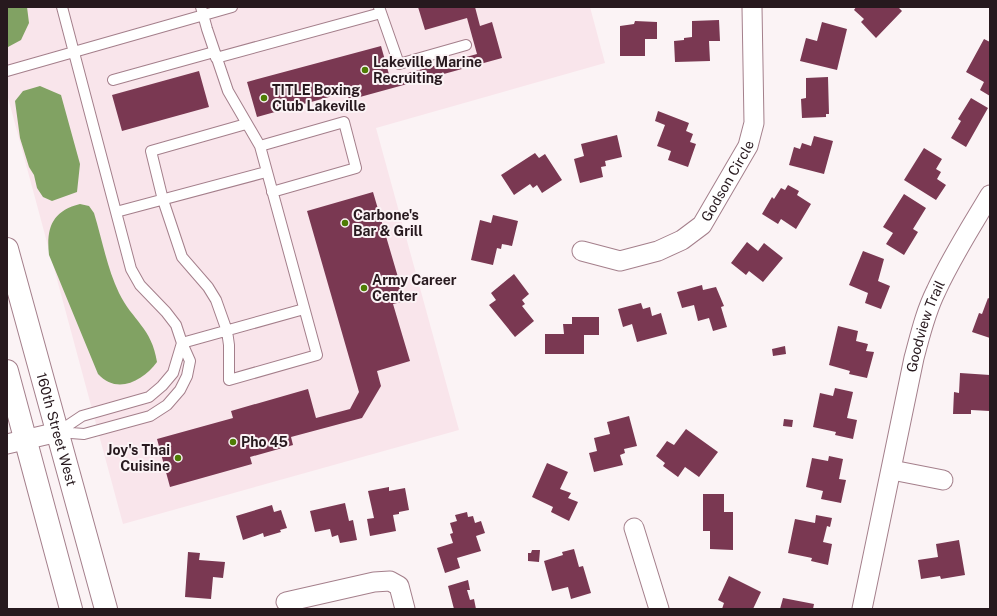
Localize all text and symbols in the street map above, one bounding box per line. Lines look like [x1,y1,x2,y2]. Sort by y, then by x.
place label: Lakeville Marine Recruiting [373,54,482,86]
marker: Lakeville Marine Recruiting [360,65,370,75]
place label: TITLE Boxing Club Lakeville [272,82,366,114]
marker: TITLE Boxing Club Lakeville [259,93,269,103]
street label: Godson Circle [698,139,757,224]
place label: Carbone's Bar & Grill [353,207,423,239]
marker: Carbone's Bar & Grill [340,218,350,228]
place label: Army Career Center [372,272,457,304]
street label: Goodview Trail [903,278,948,374]
marker: Army Career Center [359,283,369,293]
street label: 160th Street West [33,371,80,488]
place label: Pho 45 [241,434,288,450]
marker: Pho 45 [228,437,238,447]
place label: Joy's Thai Cuisine [107,442,170,474]
marker: Joy's Thai Cuisine [173,453,183,463]

